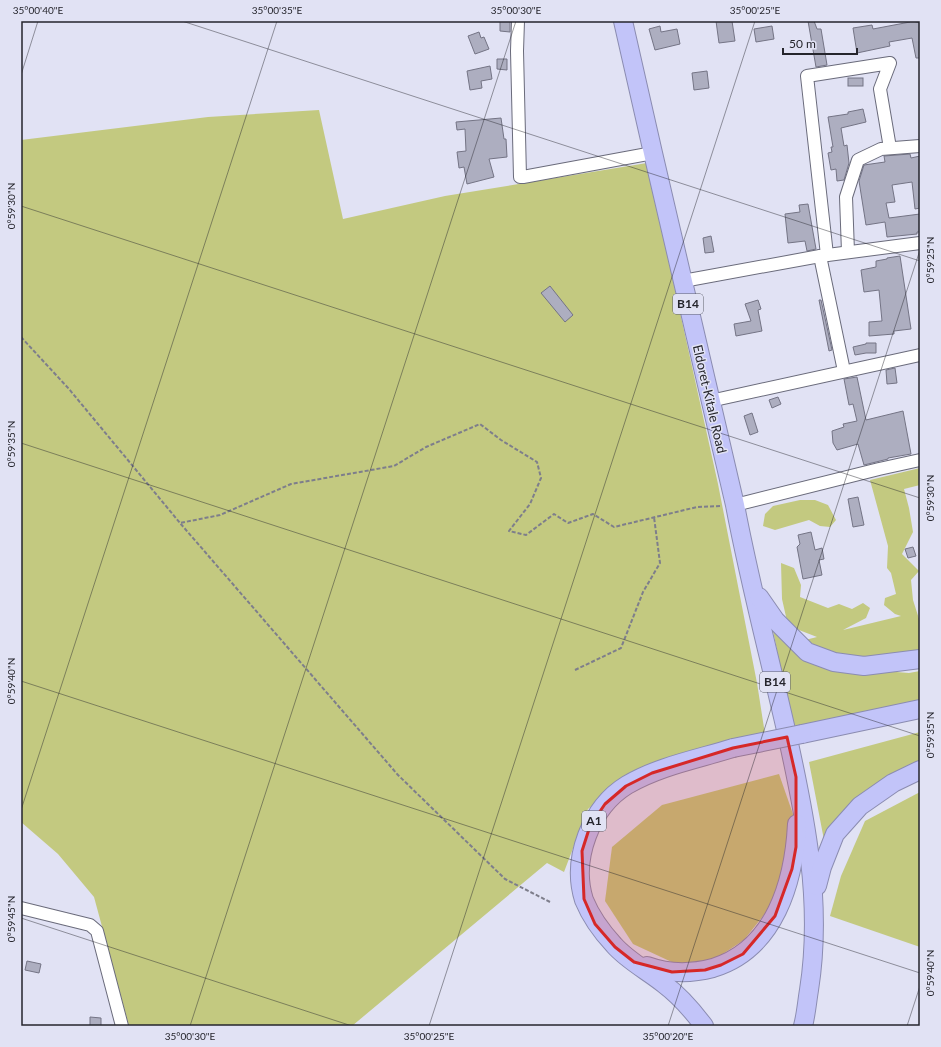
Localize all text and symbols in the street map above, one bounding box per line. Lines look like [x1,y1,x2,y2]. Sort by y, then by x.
text: 35°00'40"E [13,4,63,16]
text: 35°00'35"E [252,4,302,16]
text: 35°00'30"E [491,4,541,16]
text: 35°00'25"E [730,4,780,16]
scale bar [783,30,857,56]
text: 50 m [789,36,816,51]
text: 0°59'30"N [5,183,17,229]
text: 0°59'25"N [924,237,936,283]
road number: B14 [673,294,703,314]
street label: Eldoret-Kitale Road [690,343,730,455]
text: 0°59'35"N [5,421,17,467]
text: 0°59'30"N [924,475,936,521]
text: 0°59'40"N [5,658,17,704]
road number: B14 [760,672,790,692]
text: 0°59'35"N [924,712,936,758]
road number: A1 [582,811,606,831]
text: 0°59'45"N [5,896,17,942]
text: 0°59'40"N [924,950,936,996]
text: 35°00'30"E [165,1030,215,1042]
text: 35°00'25"E [404,1030,454,1042]
text: 35°00'20"E [643,1030,693,1042]

